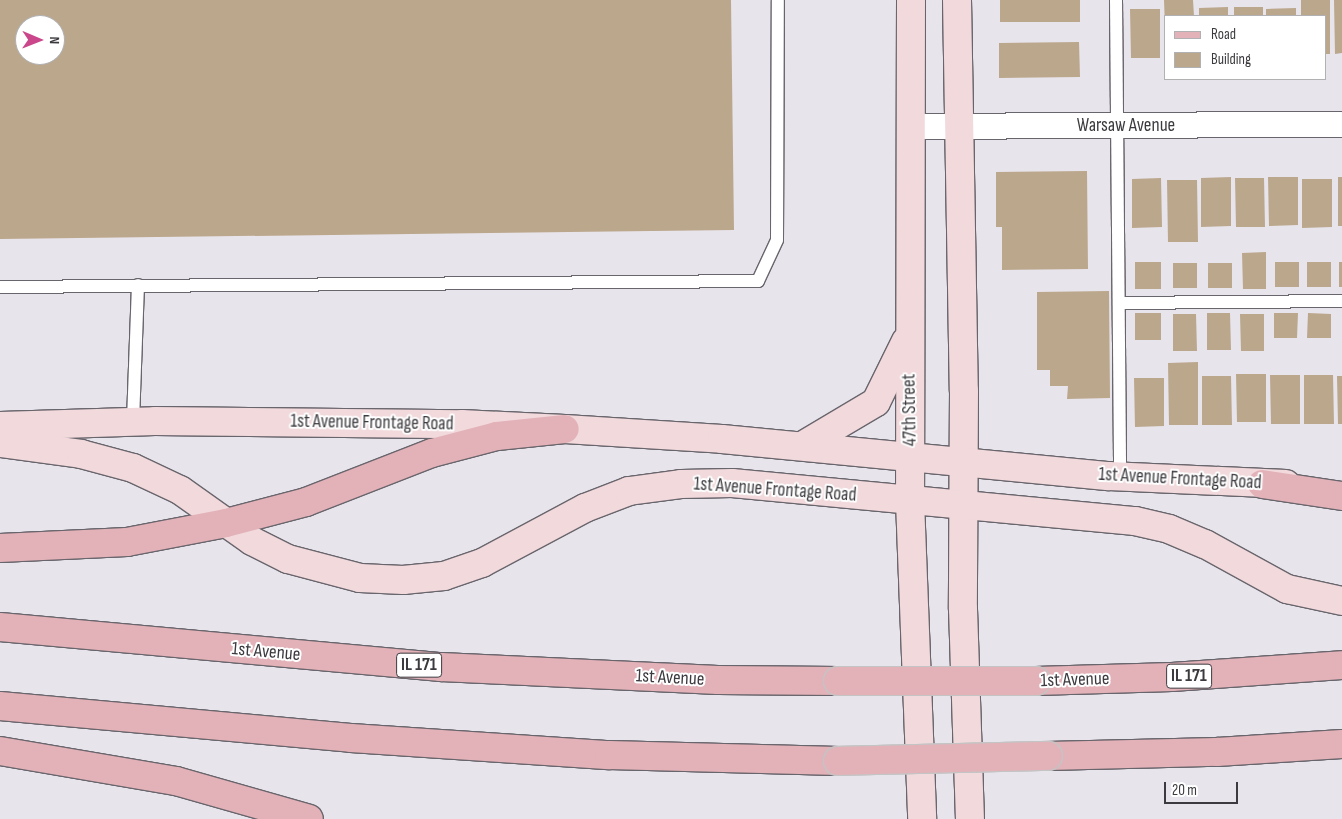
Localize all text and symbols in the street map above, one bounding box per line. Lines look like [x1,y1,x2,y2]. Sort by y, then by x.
north arrow [15,15,65,65]
legend [1164,15,1327,80]
text: Road [1211,25,1236,44]
text: N [46,36,63,44]
text: Building [1211,50,1251,69]
street label: Warsaw Avenue [1077,115,1175,137]
street label: 47th Street [898,373,922,447]
street label: 1st Avenue Frontage Road [290,410,454,436]
street label: 1st Avenue Frontage Road [1098,463,1262,495]
street label: 1st Avenue Frontage Road [693,473,857,507]
street label: 1st Avenue [231,638,301,666]
road number: IL 171 [395,650,443,680]
road number: IL 171 [1165,660,1213,691]
street label: 1st Avenue [635,665,705,691]
street label: 1st Avenue [1040,667,1110,693]
scale bar [1167,772,1241,804]
text: 20 m [1172,781,1197,800]

